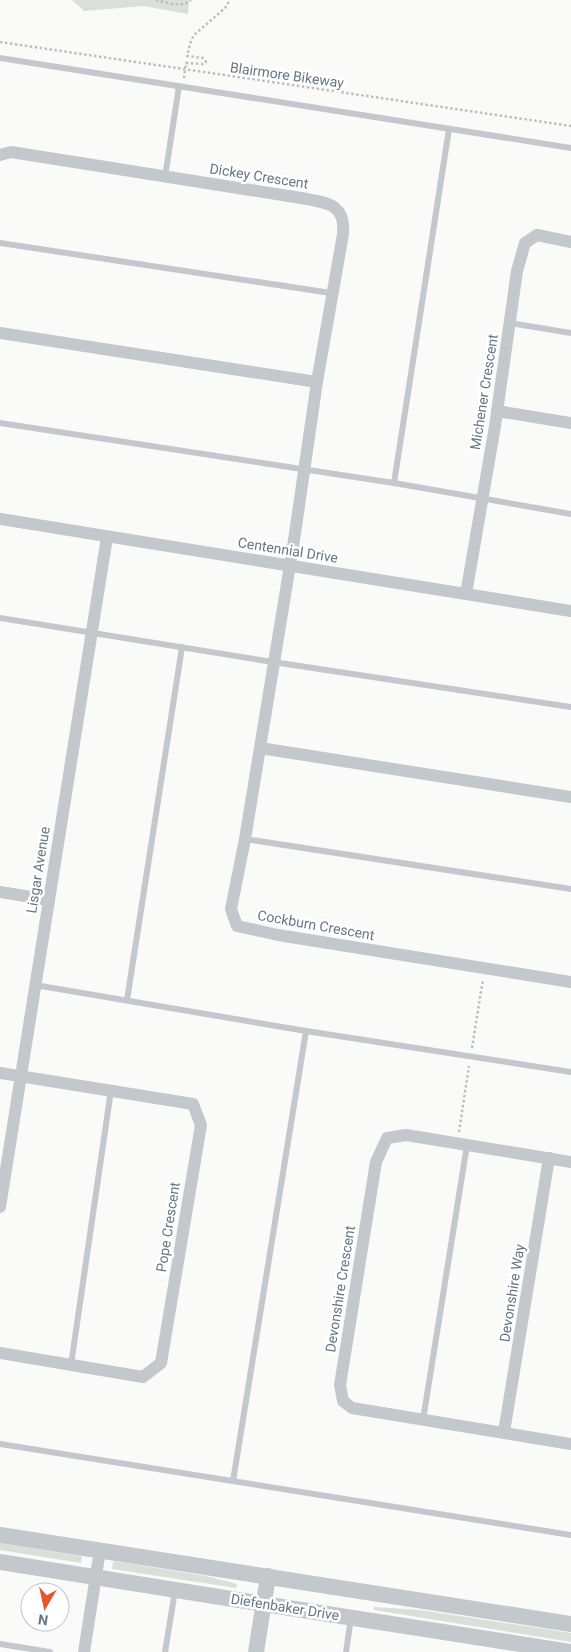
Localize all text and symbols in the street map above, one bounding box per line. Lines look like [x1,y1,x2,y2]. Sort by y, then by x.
street label: Blairmore Bikeway [229,59,345,91]
street label: Dickey Crescent [208,160,310,192]
street label: Michener Crescent [467,333,501,451]
street label: Centennial Drive [237,534,339,566]
street label: Lisgar Avenue [23,825,53,915]
street label: Cockburn Crescent [256,907,376,943]
street label: Pope Crescent [153,1180,183,1273]
street label: Devonshire Crescent [322,1224,358,1354]
street label: Devonshire Way [496,1242,528,1343]
north arrow [20,1582,70,1632]
street label: Diefenbaker Drive [230,1591,340,1623]
text: N [37,1611,49,1629]

